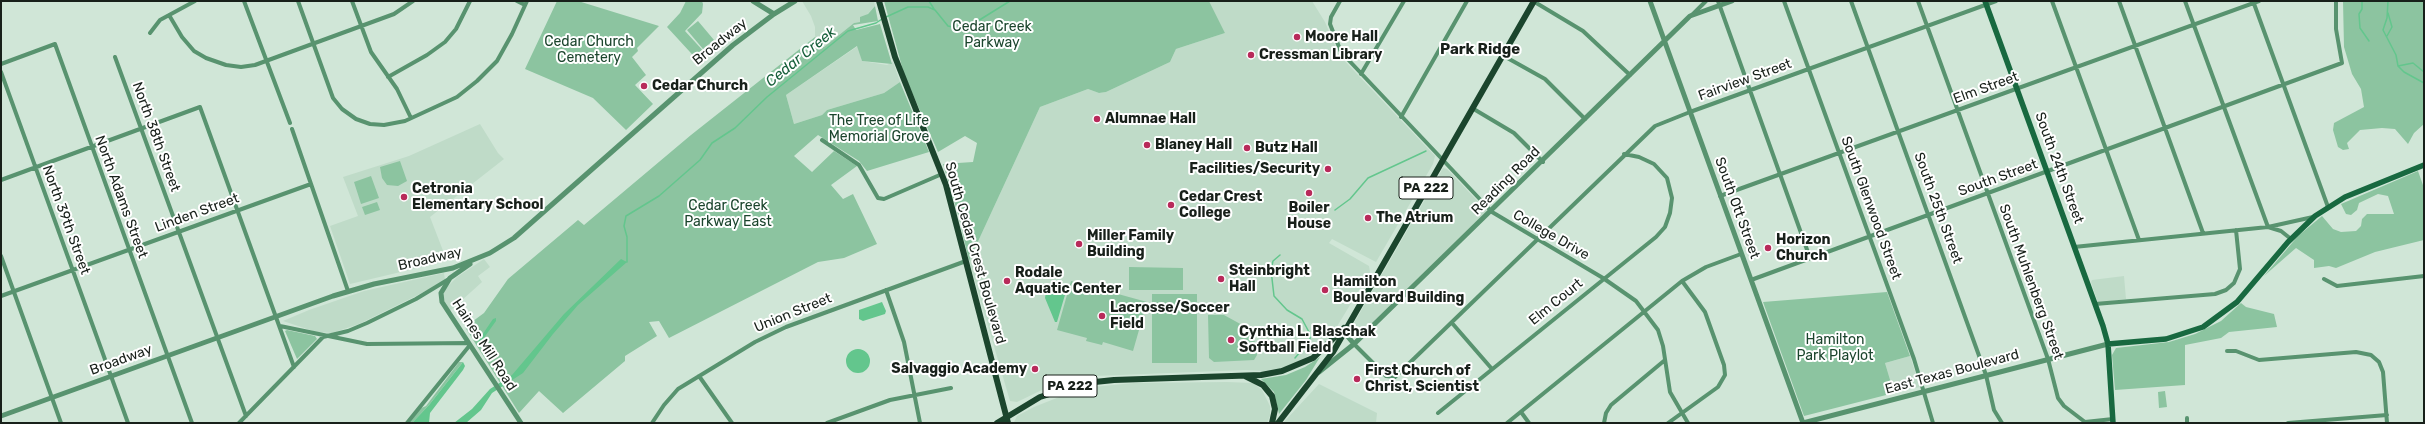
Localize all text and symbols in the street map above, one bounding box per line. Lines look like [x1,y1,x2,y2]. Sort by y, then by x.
street label: Broadway [689,15,751,69]
park label: Cedar Creek Parkway [952,19,1032,52]
water label: Cedar Creek [762,23,840,91]
place label: Moore Hall [1305,29,1378,45]
marker: Moore Hall [1292,32,1302,42]
park label: Cedar Church Cemetery [544,34,634,66]
district label: Park Ridge [1440,41,1520,59]
place label: Cressman Library [1259,47,1382,63]
marker: Cressman Library [1246,50,1256,60]
street label: Fairview Street [1696,55,1794,105]
street label: Elm Street [1951,68,2021,108]
place label: Cedar Church [652,78,748,94]
street label: North 38th Street [128,80,184,194]
marker: Cedar Church [639,81,649,91]
street label: South 24th Street [2031,110,2087,226]
place label: Alumnae Hall [1105,111,1196,127]
park label: The Tree of Life Memorial Grove [829,113,929,146]
marker: Alumnae Hall [1092,114,1102,124]
street label: North Adams Street [91,133,151,261]
street label: South Glenwood Street [1837,134,1905,282]
place label: Blaney Hall [1155,137,1232,153]
marker: Blaney Hall [1142,140,1152,150]
place label: Butz Hall [1255,140,1318,156]
marker: Butz Hall [1242,143,1252,153]
street label: Reading Road [1468,143,1544,219]
street label: South 25th Street [1910,150,1966,266]
street label: South Ott Street [1711,155,1763,261]
street label: South Street [1956,156,2040,200]
street label: South Cedar Crest Boulevard [941,160,1009,346]
place label: Facilities/Security [1189,161,1320,177]
street label: North 39th Street [38,163,94,277]
marker: Facilities/Security [1323,164,1333,174]
road number: PA 222 [1399,177,1453,199]
place label: Cetronia Elementary School [412,181,544,214]
marker: Boiler House [1304,188,1314,198]
place label: Cedar Crest College [1179,189,1262,222]
street label: Linden Street [153,190,241,236]
marker: Cetronia Elementary School [399,192,409,202]
park label: Cedar Creek Parkway East [684,198,772,230]
marker: Cedar Crest College [1166,200,1176,210]
place label: Boiler House [1287,200,1331,232]
street label: South Muhlenberg Street [1995,202,2067,362]
street label: College Drive [1510,206,1592,264]
place label: The Atrium [1376,210,1453,226]
marker: The Atrium [1363,213,1373,223]
place label: Miller Family Building [1087,228,1174,260]
place label: Horizon Church [1776,232,1831,264]
marker: Miller Family Building [1074,239,1084,249]
marker: Horizon Church [1763,243,1773,253]
street label: Broadway [396,244,464,274]
place label: Steinbright Hall [1229,263,1310,296]
place label: Rodale Aquatic Center [1015,265,1121,298]
marker: Steinbright Hall [1216,274,1226,284]
place label: Hamilton Boulevard Building [1333,274,1464,306]
street label: Elm Court [1526,275,1586,329]
marker: Rodale Aquatic Center [1002,276,1012,286]
marker: Hamilton Boulevard Building [1320,285,1330,295]
street label: Union Street [752,290,834,336]
street label: Haines Mill Road [448,296,520,394]
place label: Lacrosse/Soccer Field [1110,300,1230,332]
marker: Lacrosse/Soccer Field [1097,311,1107,321]
place label: Cynthia L. Blaschak Softball Field [1239,324,1376,356]
park label: Hamilton Park Playlot [1796,332,1874,364]
marker: Cynthia L. Blaschak Softball Field [1226,335,1236,345]
street label: Broadway [88,341,154,379]
street label: East Texas Boulevard [1883,346,2021,398]
place label: Salvaggio Academy [891,361,1027,377]
place label: First Church of Christ, Scientist [1365,363,1479,396]
marker: Salvaggio Academy [1030,364,1040,374]
marker: First Church of Christ, Scientist [1352,374,1362,384]
road number: PA 222 [1043,375,1097,397]

